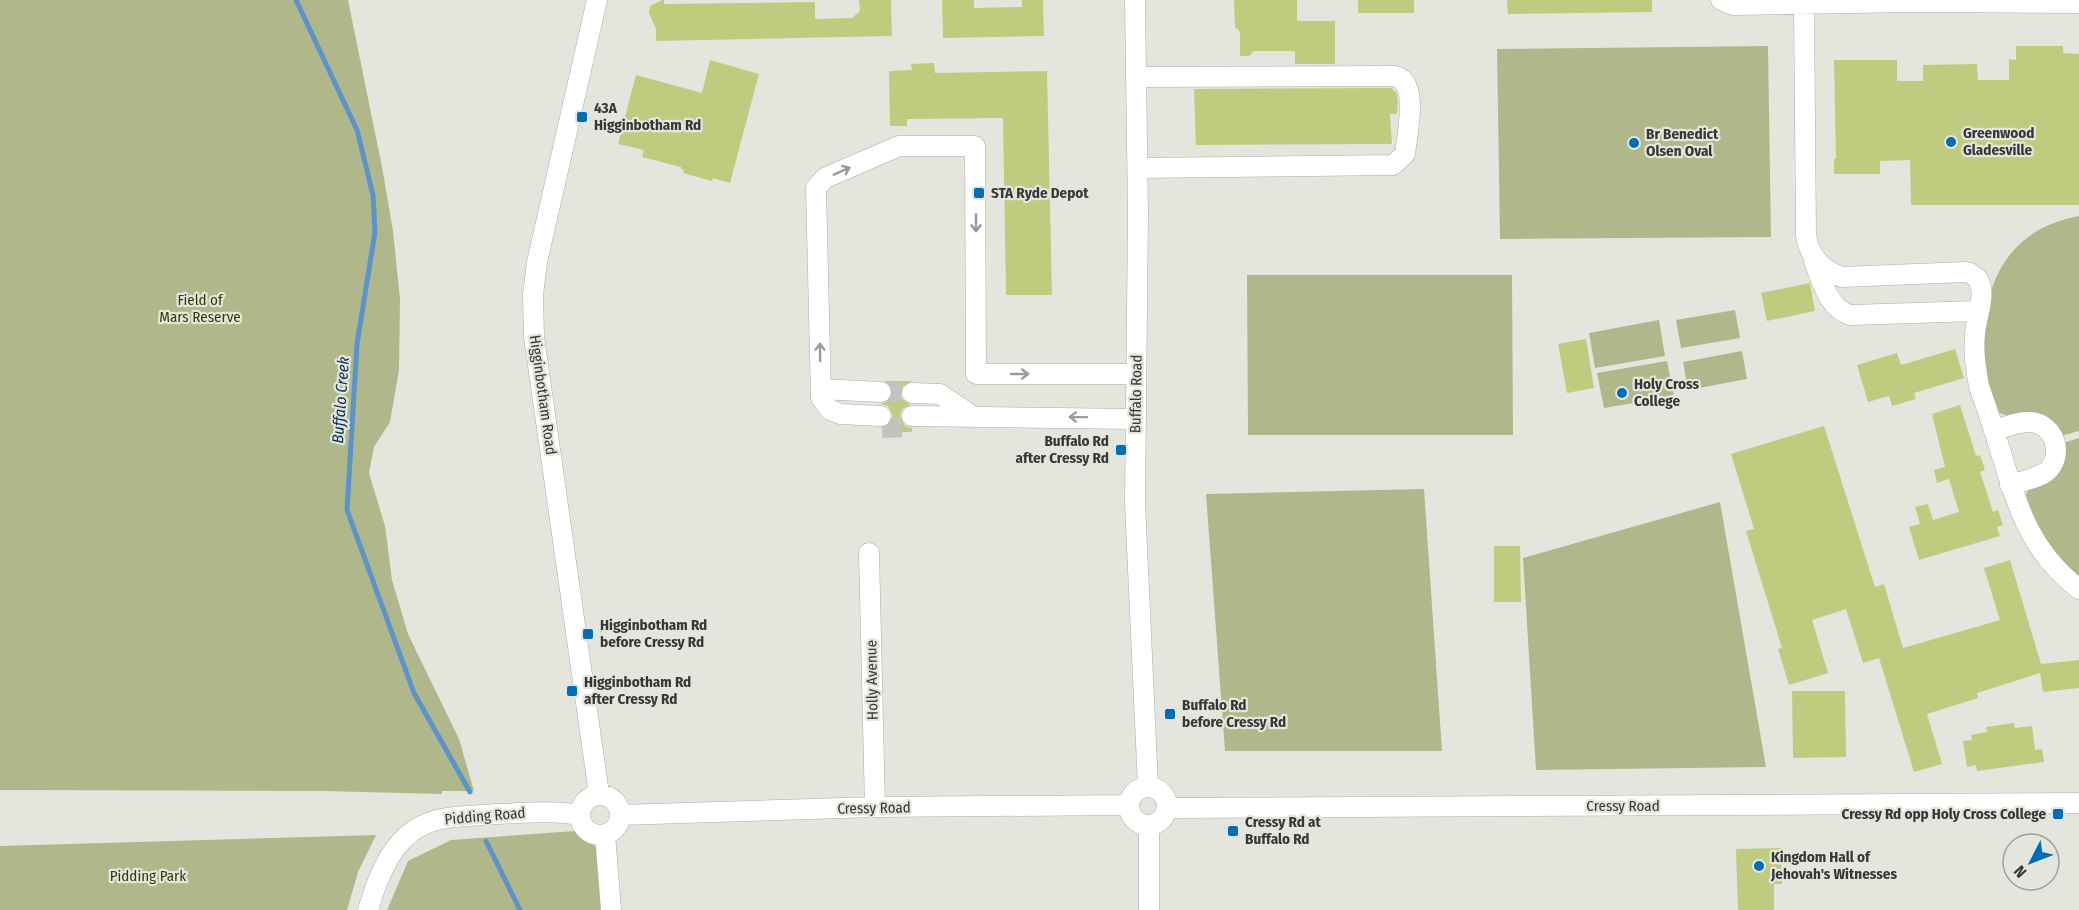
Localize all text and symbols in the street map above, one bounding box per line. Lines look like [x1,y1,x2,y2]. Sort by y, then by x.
place label: 43A Higginbotham Rd [594,99,701,134]
marker: 43A Higginbotham Rd [575,110,589,124]
place label: Greenwood Gladesville [1963,124,2035,159]
place label: Br Benedict Olsen Oval [1646,125,1719,160]
marker: Greenwood Gladesville [1944,135,1958,149]
marker: Br Benedict Olsen Oval [1627,136,1641,150]
one-way arrow [832,165,850,176]
place label: STA Ryde Depot [991,184,1089,202]
marker: STA Ryde Depot [972,186,986,200]
one-way arrow [970,212,981,232]
park label: Field of Mars Reserve [159,291,241,326]
street label: Higginbotham Road [526,334,560,456]
one-way arrow [814,342,826,362]
street label: Buffalo Road [1126,355,1146,433]
water label: Buffalo Creek [328,356,353,444]
one-way arrow [1010,368,1030,380]
place label: Holy Cross College [1634,375,1699,410]
marker: Holy Cross College [1615,386,1629,400]
one-way arrow [1068,412,1088,423]
place label: Buffalo Rd after Cressy Rd [1016,432,1109,467]
marker: Buffalo Rd after Cressy Rd [1114,443,1128,457]
place label: Higginbotham Rd before Cressy Rd [600,616,707,651]
marker: Higginbotham Rd before Cressy Rd [581,627,595,641]
street label: Holly Avenue [862,640,882,720]
place label: Higginbotham Rd after Cressy Rd [584,673,691,708]
marker: Higginbotham Rd after Cressy Rd [565,684,579,698]
place label: Buffalo Rd before Cressy Rd [1182,696,1286,731]
marker: Buffalo Rd before Cressy Rd [1163,707,1177,721]
street label: Cressy Road [1586,797,1660,815]
street label: Cressy Road [837,798,911,818]
street label: Pidding Road [444,804,526,828]
place label: Cressy Rd opp Holy Cross College [1841,805,2046,823]
marker: Cressy Rd opp Holy Cross College [2051,807,2065,821]
place label: Cressy Rd at Buffalo Rd [1245,813,1321,848]
marker: Cressy Rd at Buffalo Rd [1226,824,1240,838]
north arrow [2001,832,2061,892]
place label: Kingdom Hall of Jehovah's Witnesses [1770,848,1897,883]
marker: Kingdom Hall of Jehovah's Witnesses [1752,859,1766,873]
text: N [2010,862,2030,882]
park label: Pidding Park [110,867,186,885]

